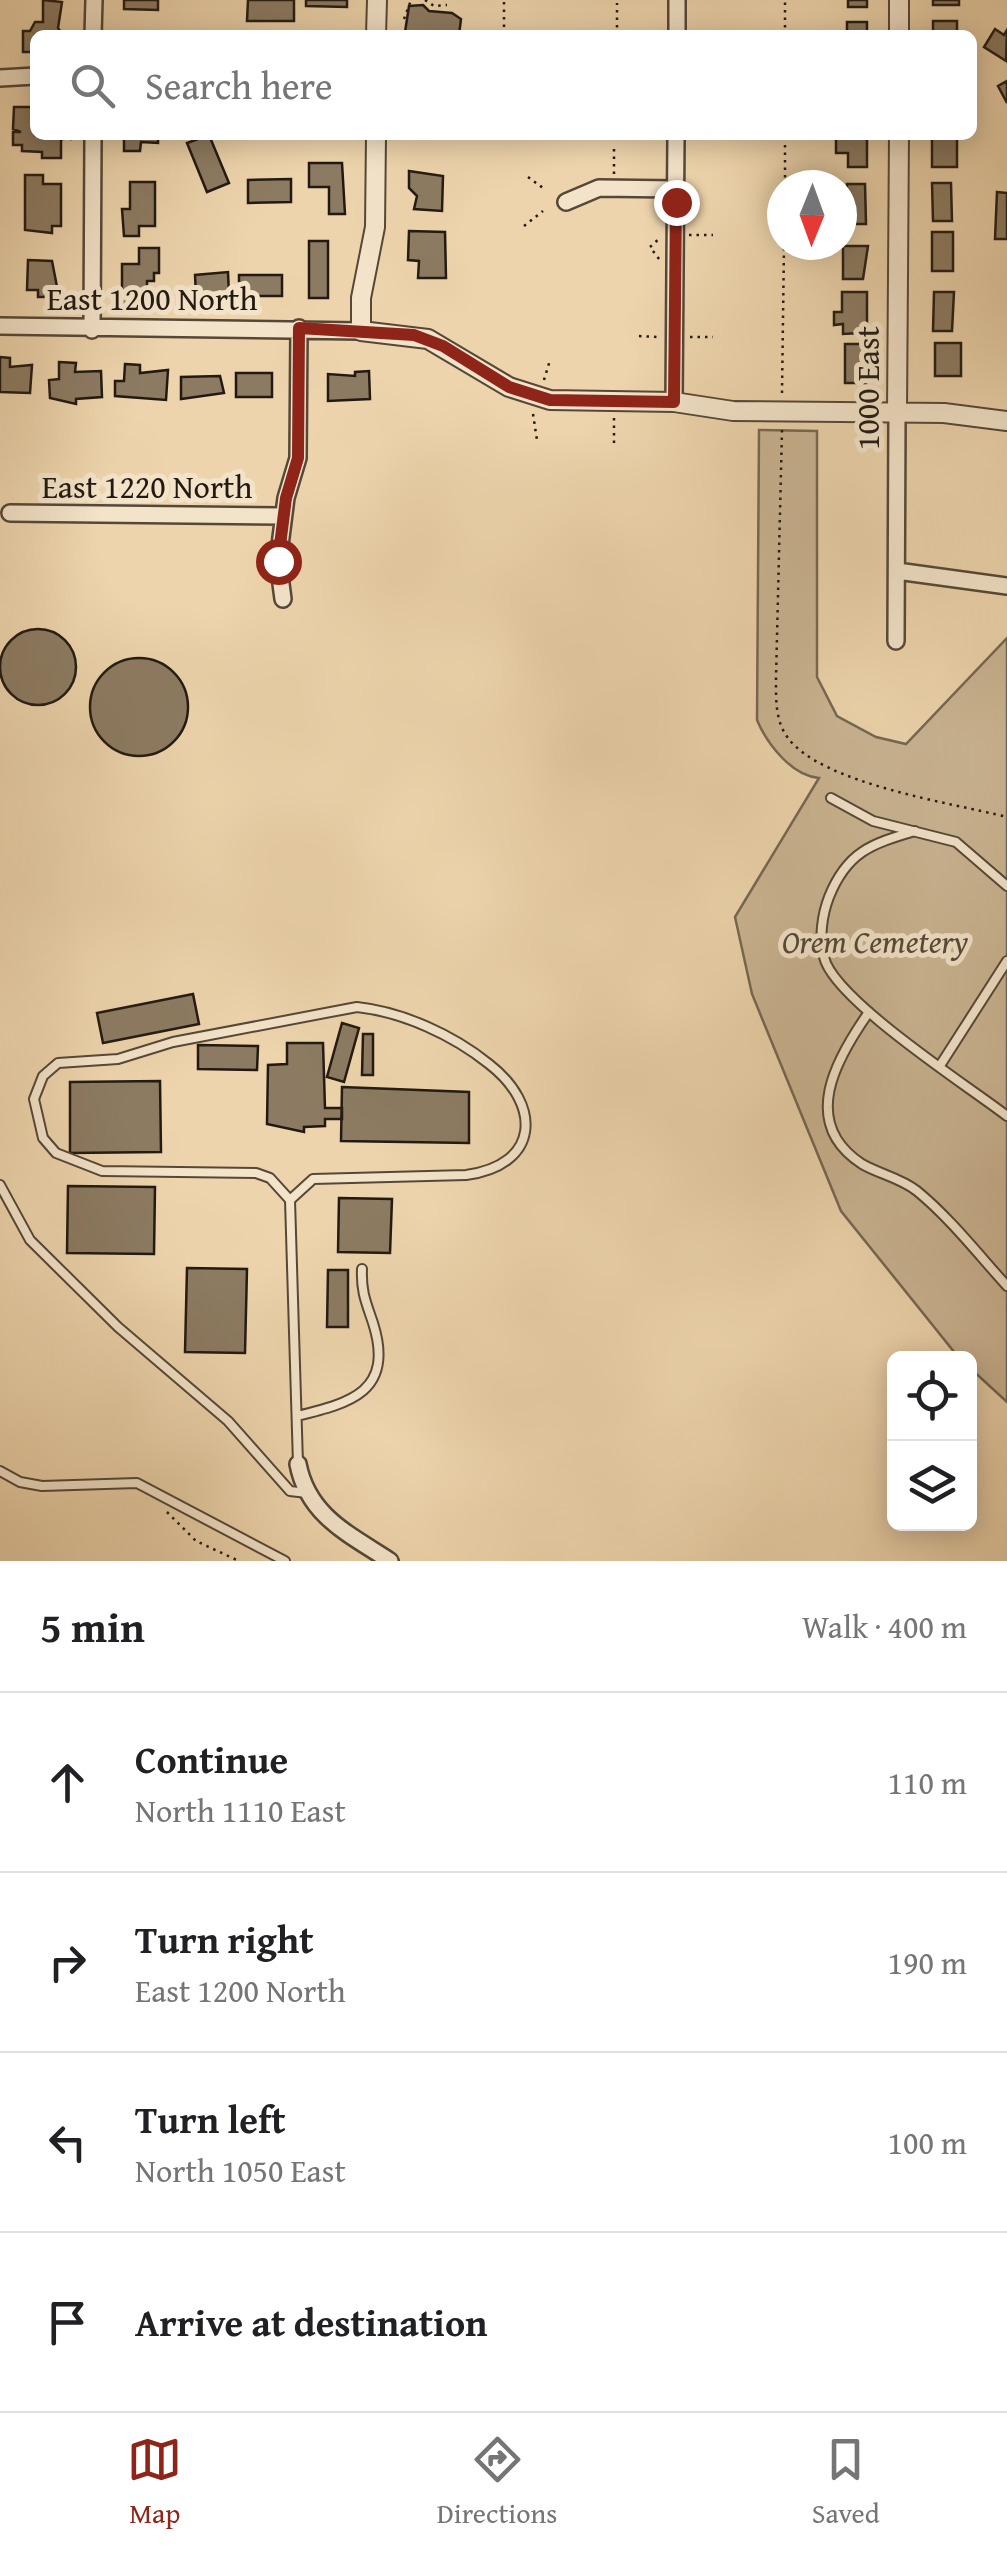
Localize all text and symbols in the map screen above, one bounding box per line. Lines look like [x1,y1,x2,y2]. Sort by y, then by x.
search box [30,30,977,140]
text: Search here [145,57,333,113]
icon: search [65,58,120,113]
north arrow [767,170,857,260]
route end [654,180,700,226]
street label: East 1200 North [47,275,257,322]
street label: 1000 East [844,326,891,450]
street label: East 1220 North [42,463,252,510]
route start [256,539,302,585]
park label: Orem Cemetery [782,918,969,965]
map controls [887,1351,977,1531]
button: locate [887,1351,977,1441]
button: layers [887,1441,977,1531]
text: 5 min [40,1596,145,1657]
text: Walk · 400 m [802,1603,967,1650]
text: Continue [135,1731,288,1787]
icon: ahead [40,1755,95,1810]
text: 110 m [888,1759,967,1806]
text: North 1110 East [135,1787,346,1834]
text: Turn right [135,1911,314,1967]
icon: right [40,1935,95,1990]
text: 190 m [888,1939,967,1986]
text: East 1200 North [135,1967,346,2014]
text: Turn left [135,2091,286,2147]
icon: left [40,2115,95,2170]
text: 100 m [888,2119,967,2166]
text: North 1050 East [135,2147,346,2194]
text: Arrive at destination [135,2294,488,2350]
icon: arrive [40,2295,95,2350]
tab: Map [127,2432,182,2533]
tab: Directions [437,2432,557,2533]
tab: Saved [812,2432,880,2533]

